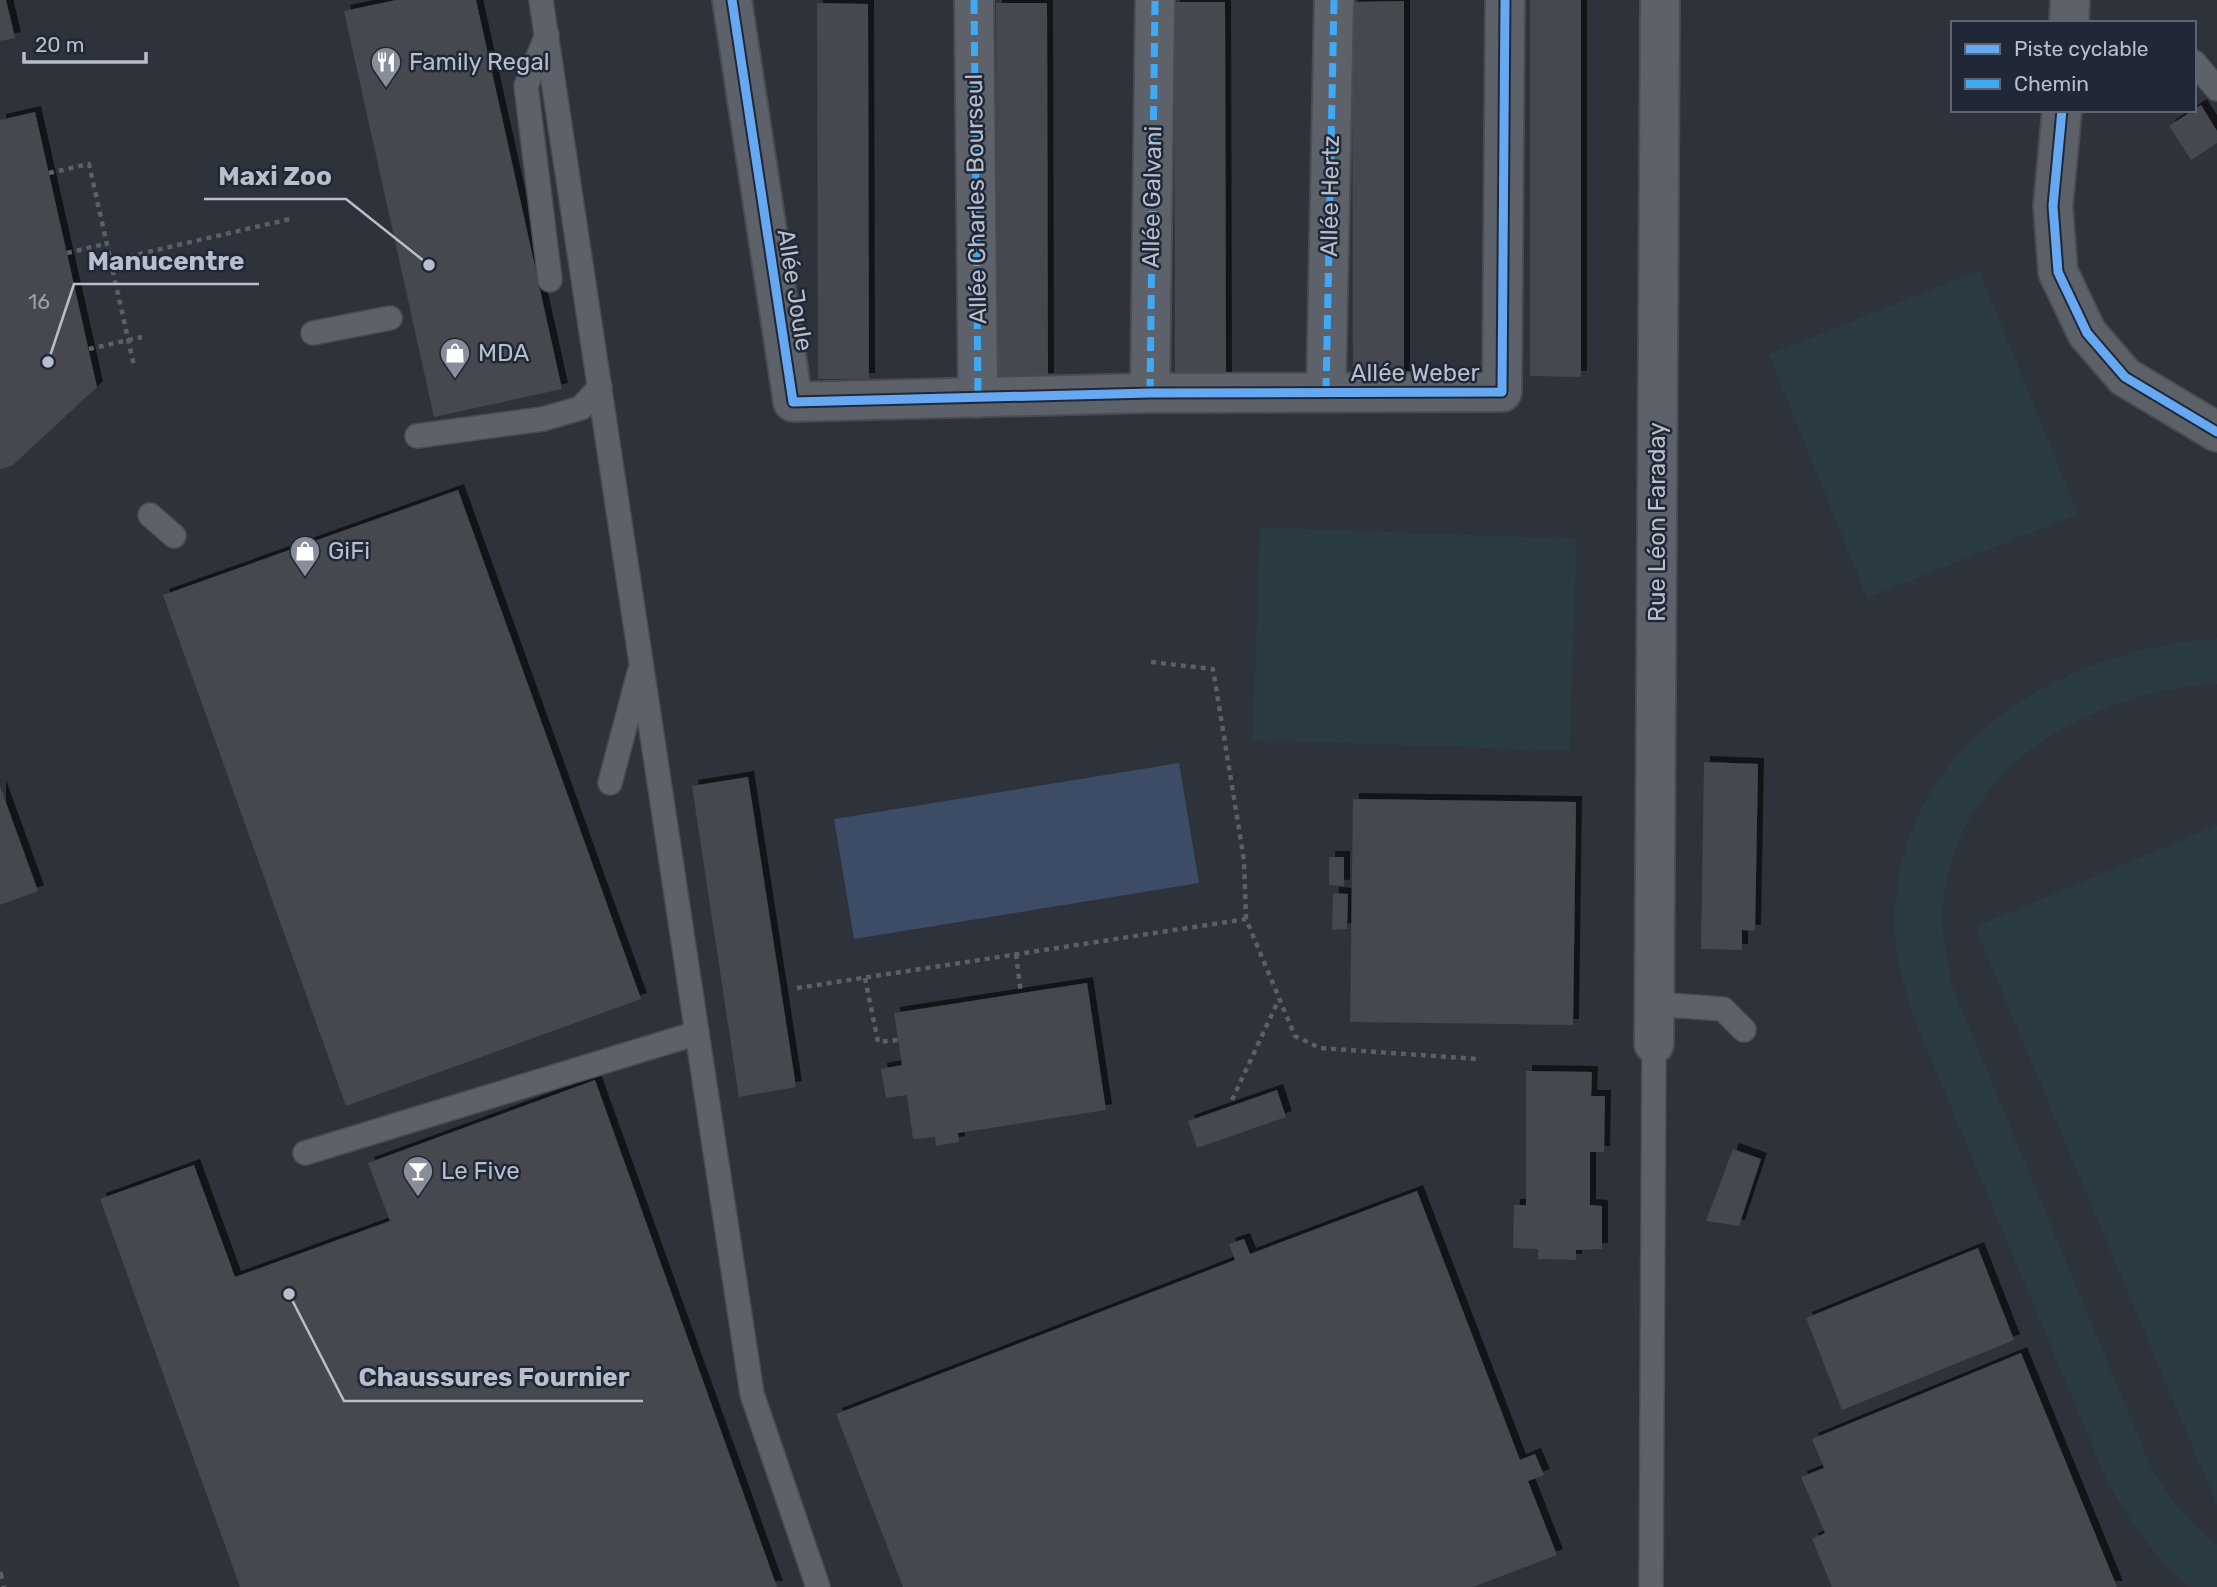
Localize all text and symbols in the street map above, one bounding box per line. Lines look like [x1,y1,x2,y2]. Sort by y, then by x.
scale bar [24,21,147,65]
legend [1951,21,2196,112]
text: 20 m [35,32,84,57]
text: Piste cyclable [2014,36,2149,61]
restaurant icon: Family Regal [369,45,403,89]
place label: Family Regal [409,48,549,76]
text: Chemin [2014,71,2089,96]
street label: Allée Charles Bourseul [960,74,992,324]
street label: Allée Galvani [1137,126,1167,268]
street label: Allée Hertz [1315,135,1345,257]
callout: Maxi Zoo [204,152,346,199]
text: Maxi Zoo [218,161,332,192]
street label: Allée Joule [772,227,818,353]
callout: Manucentre [74,237,259,284]
text: Manucentre [88,246,244,277]
house number: 16 [28,289,50,314]
shop icon: MDA [438,336,472,380]
place label: MDA [478,339,529,367]
street label: Allée Weber [1350,359,1480,387]
street label: Rue Léon Faraday [1643,422,1671,622]
shop icon: GiFi [288,534,322,578]
place label: GiFi [328,537,370,565]
bar icon: Le Five [401,1154,435,1198]
place label: Le Five [441,1157,520,1185]
callout: Chaussures Fournier [344,1354,643,1401]
text: Chaussures Fournier [358,1362,630,1393]

